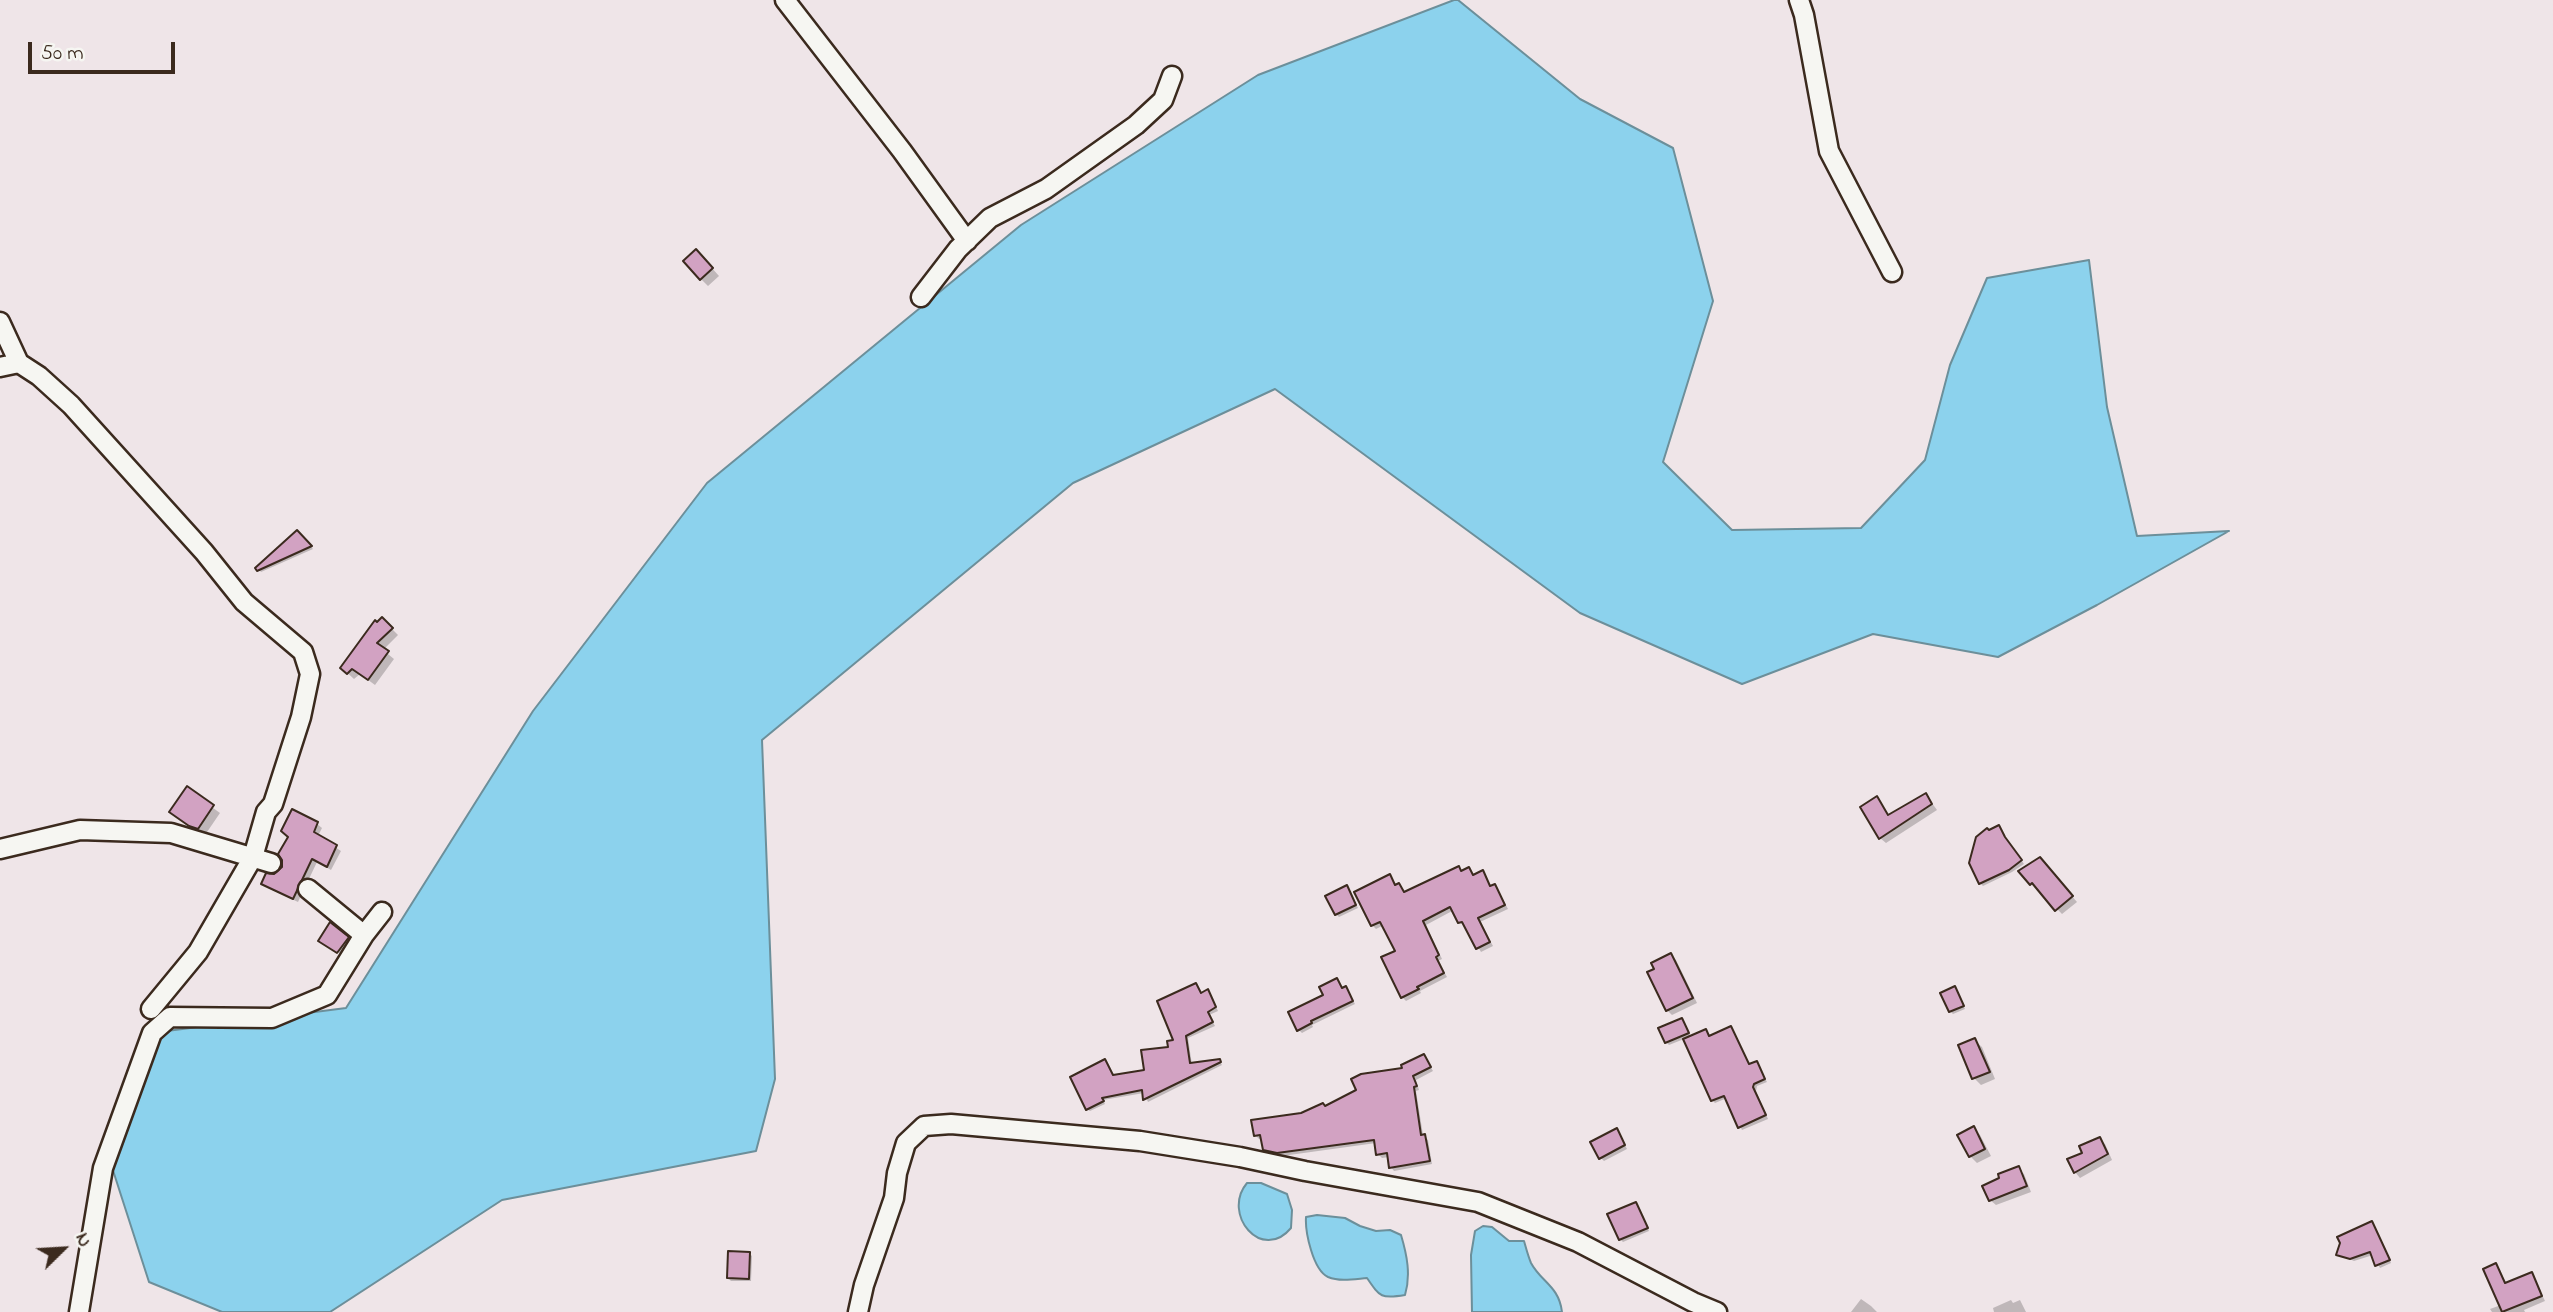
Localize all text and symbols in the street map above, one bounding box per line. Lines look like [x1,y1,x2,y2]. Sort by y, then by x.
scale bar [32,28,178,72]
text: 50 m [41,39,84,69]
north arrow [28,1214,98,1284]
text: N [68,1229,98,1252]

